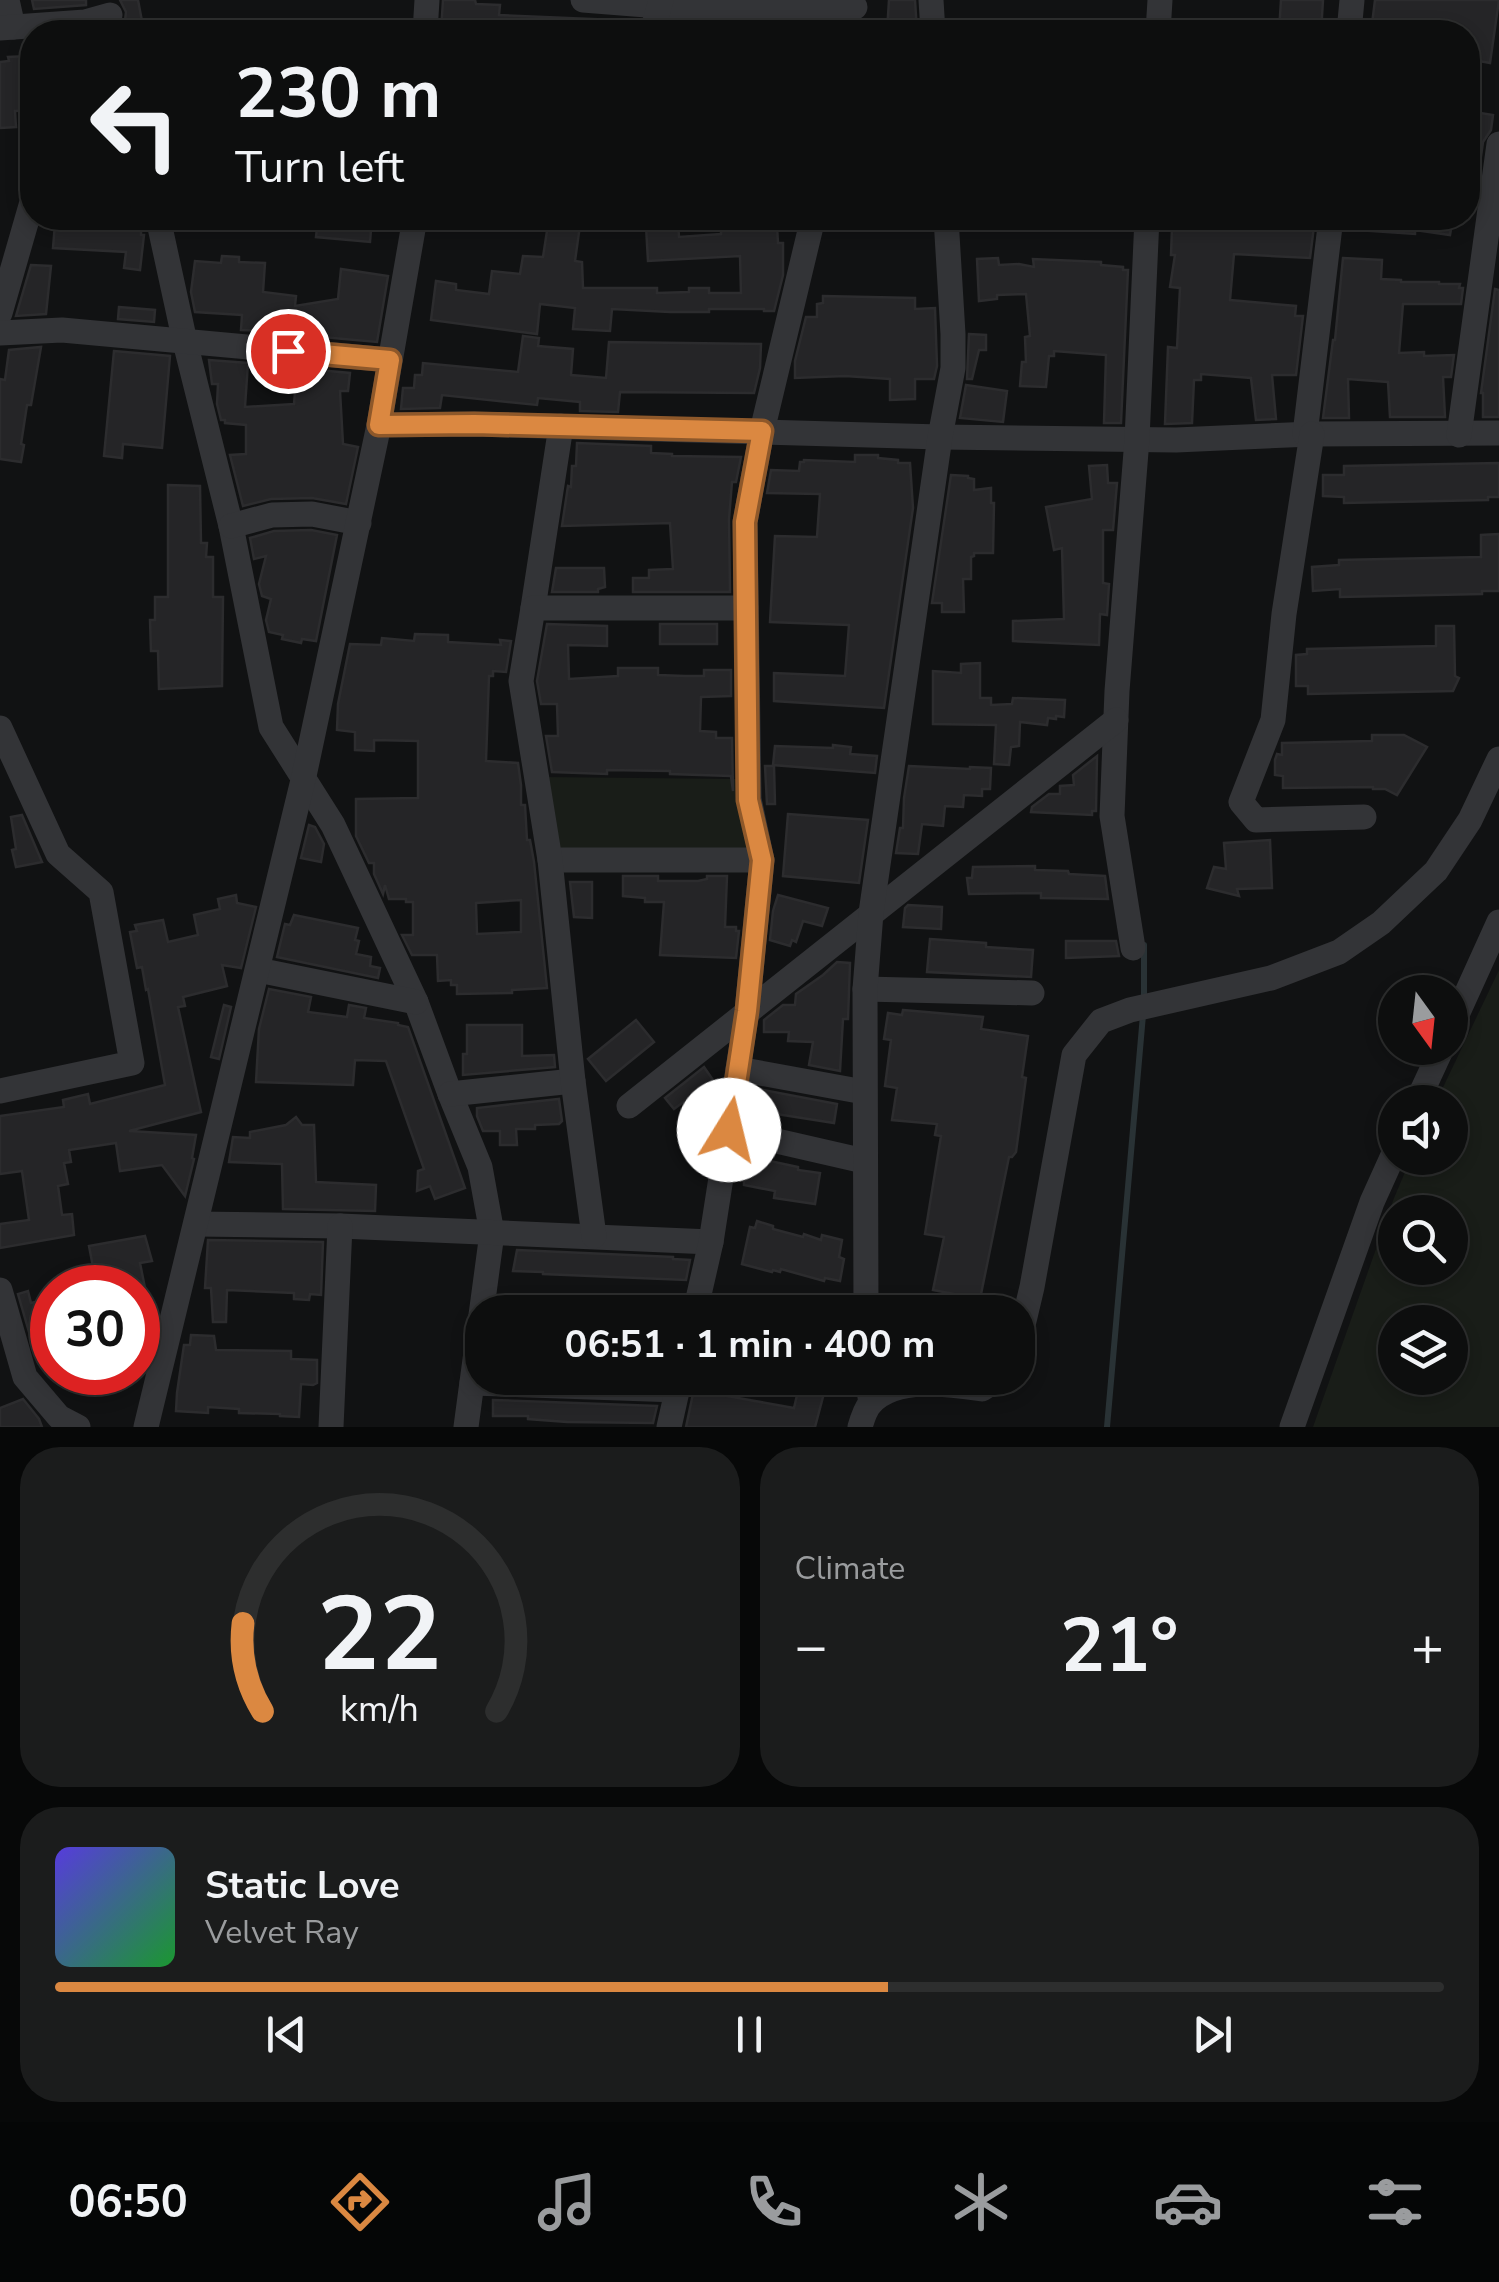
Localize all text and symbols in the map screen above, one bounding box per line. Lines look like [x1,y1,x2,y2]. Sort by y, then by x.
text: 230 m [235,46,441,142]
icon: left [70,60,200,190]
text: Turn left [235,137,404,198]
pin [246,309,331,394]
icon: arrive [261,324,316,379]
north arrow [1378,975,1468,1065]
map controls [1378,975,1468,1395]
position arrow [677,1078,781,1182]
button: sound [1378,1085,1468,1175]
button: search [1378,1195,1468,1285]
speed limit sign: 30 [30,1265,160,1395]
button: layers [1378,1305,1468,1395]
text: 06:51 · 1 min · 400 m [565,1319,935,1370]
text: Climate [795,1547,905,1590]
text: 22 [317,1564,442,1706]
text: 21° [1060,1595,1178,1697]
text: − [795,1609,828,1684]
text: + [1411,1609,1444,1684]
text: km/h [340,1685,419,1734]
text: Static Love [205,1860,400,1911]
text: Velvet Ray [205,1911,359,1954]
icon: previous [259,2007,314,2062]
icon: pause [722,2007,777,2062]
icon: next [1185,2007,1240,2062]
icon: directions [325,2167,395,2237]
icon: music [532,2167,602,2237]
icon: phone [739,2167,809,2237]
icon: climate [946,2167,1016,2237]
icon: car [1153,2167,1223,2237]
icon: filters [1360,2167,1430,2237]
text: 06:50 [69,2172,188,2233]

